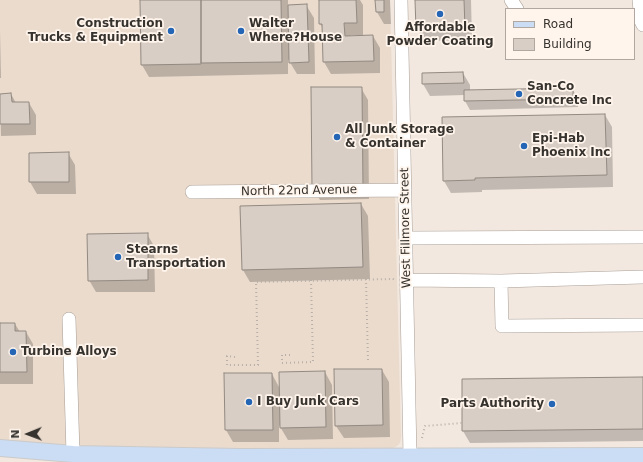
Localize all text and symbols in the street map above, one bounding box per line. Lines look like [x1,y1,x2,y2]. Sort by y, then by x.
legend [505,8,635,60]
marker: Affordable Powder Coating [435,9,445,19]
place label: Construction Trucks & Equipment [28,17,163,45]
place label: Walter Where?House [249,17,342,45]
text: Road [543,17,573,31]
place label: Affordable Powder Coating [386,21,494,49]
marker: Construction Trucks & Equipment [166,26,176,36]
marker: Walter Where?House [236,26,246,36]
text: Building [543,37,592,51]
place label: San-Co Concrete Inc [527,80,612,108]
marker: San-Co Concrete Inc [514,89,524,99]
place label: All Junk Storage & Container [345,123,454,151]
marker: All Junk Storage & Container [332,132,342,142]
place label: Epi-Hab Phoenix Inc [532,132,610,160]
marker: Epi-Hab Phoenix Inc [519,141,529,151]
street label: West Fillmore Street [398,168,414,288]
street label: North 22nd Avenue [241,183,357,199]
place label: Stearns Transportation [126,243,226,271]
marker: Stearns Transportation [113,252,123,262]
place label: Turbine Alloys [21,345,117,359]
marker: Turbine Alloys [8,347,18,357]
place label: I Buy Junk Cars [257,395,359,409]
marker: I Buy Junk Cars [244,397,254,407]
place label: Parts Authority [441,397,544,411]
marker: Parts Authority [547,399,557,409]
north arrow [8,414,48,454]
text: N [9,429,22,439]

